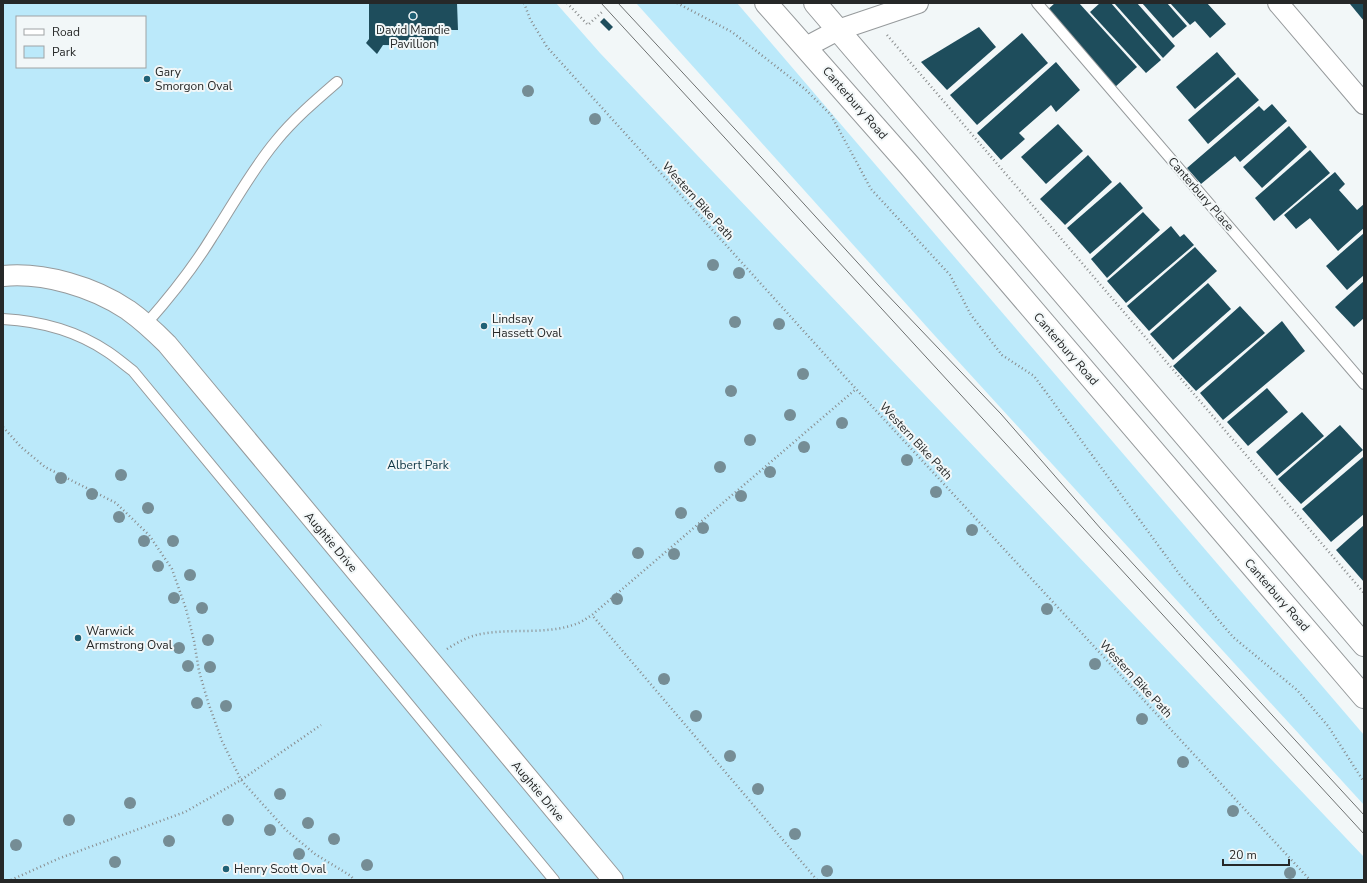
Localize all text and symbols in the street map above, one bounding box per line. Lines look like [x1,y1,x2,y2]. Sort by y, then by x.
marker: David Mandie Pavillion [408,11,418,21]
legend [16,16,146,68]
place label: David Mandie Pavillion [376,22,450,52]
text: Road [52,24,80,40]
text: Park [52,44,77,60]
street label: Canterbury Road [819,63,891,143]
place label: Gary Smorgon Oval [155,64,233,94]
marker: Gary Smorgon Oval [142,74,152,84]
street label: Canterbury Place [1165,154,1237,234]
street label: Western Bike Path [659,158,737,244]
street label: Canterbury Road [1030,309,1102,389]
place label: Lindsay Hassett Oval [492,311,562,341]
marker: Lindsay Hassett Oval [479,321,489,331]
street label: Western Bike Path [876,399,956,483]
park label: Albert Park [387,457,450,473]
street label: Aughtie Drive [301,508,361,576]
street label: Canterbury Road [1241,555,1313,635]
place label: Warwick Armstrong Oval [86,623,173,653]
marker: Warwick Armstrong Oval [73,633,83,643]
street label: Western Bike Path [1096,637,1176,721]
street label: Aughtie Drive [508,757,568,825]
scale bar [1223,841,1289,867]
text: 20 m [1229,847,1257,863]
place label: Henry Scott Oval [234,861,327,877]
marker: Henry Scott Oval [221,864,231,874]

